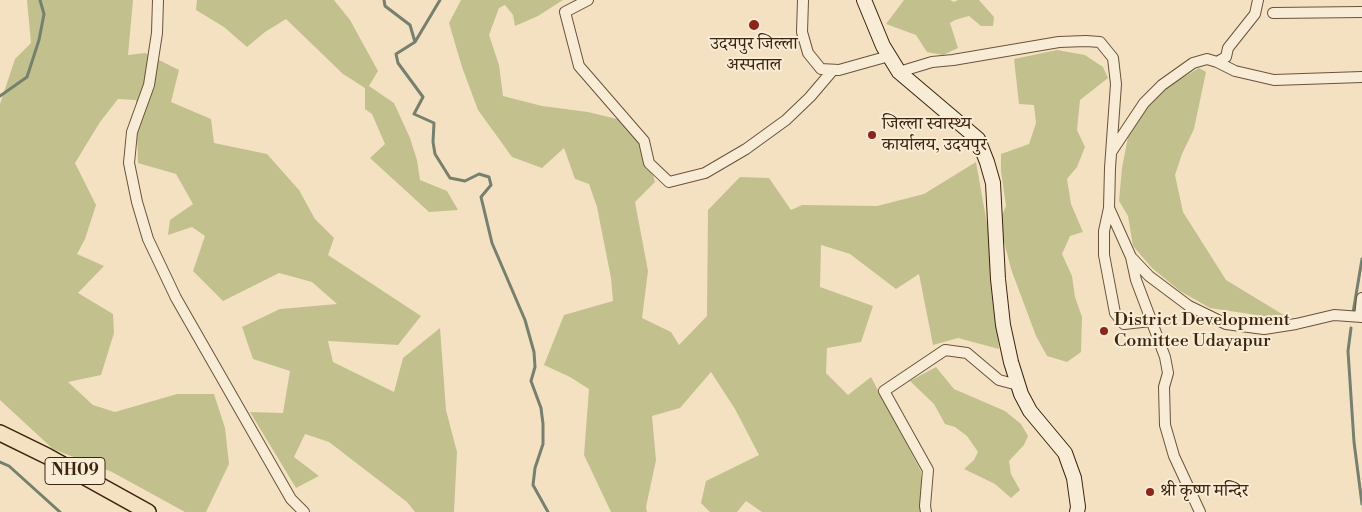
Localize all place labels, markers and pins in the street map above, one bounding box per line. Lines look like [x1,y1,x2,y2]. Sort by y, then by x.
marker: उदयपुर जिल्ला अस्पताल [747,18,761,32]
place label: उदयपुर जिल्ला अस्पताल [710,34,798,76]
place label: जिल्ला स्वास्थ्य कार्यालय, उदयपुर [882,114,987,156]
marker: जिल्ला स्वास्थ्य कार्यालय, उदयपुर [866,129,878,141]
place label: District Development Comittee Udayapur [1114,310,1290,352]
marker: District Development Comittee Udayapur [1098,325,1110,337]
place label: श्री कृष्ण मन्दिर [1160,481,1248,503]
marker: श्री कृष्ण मन्दिर [1144,486,1156,498]

